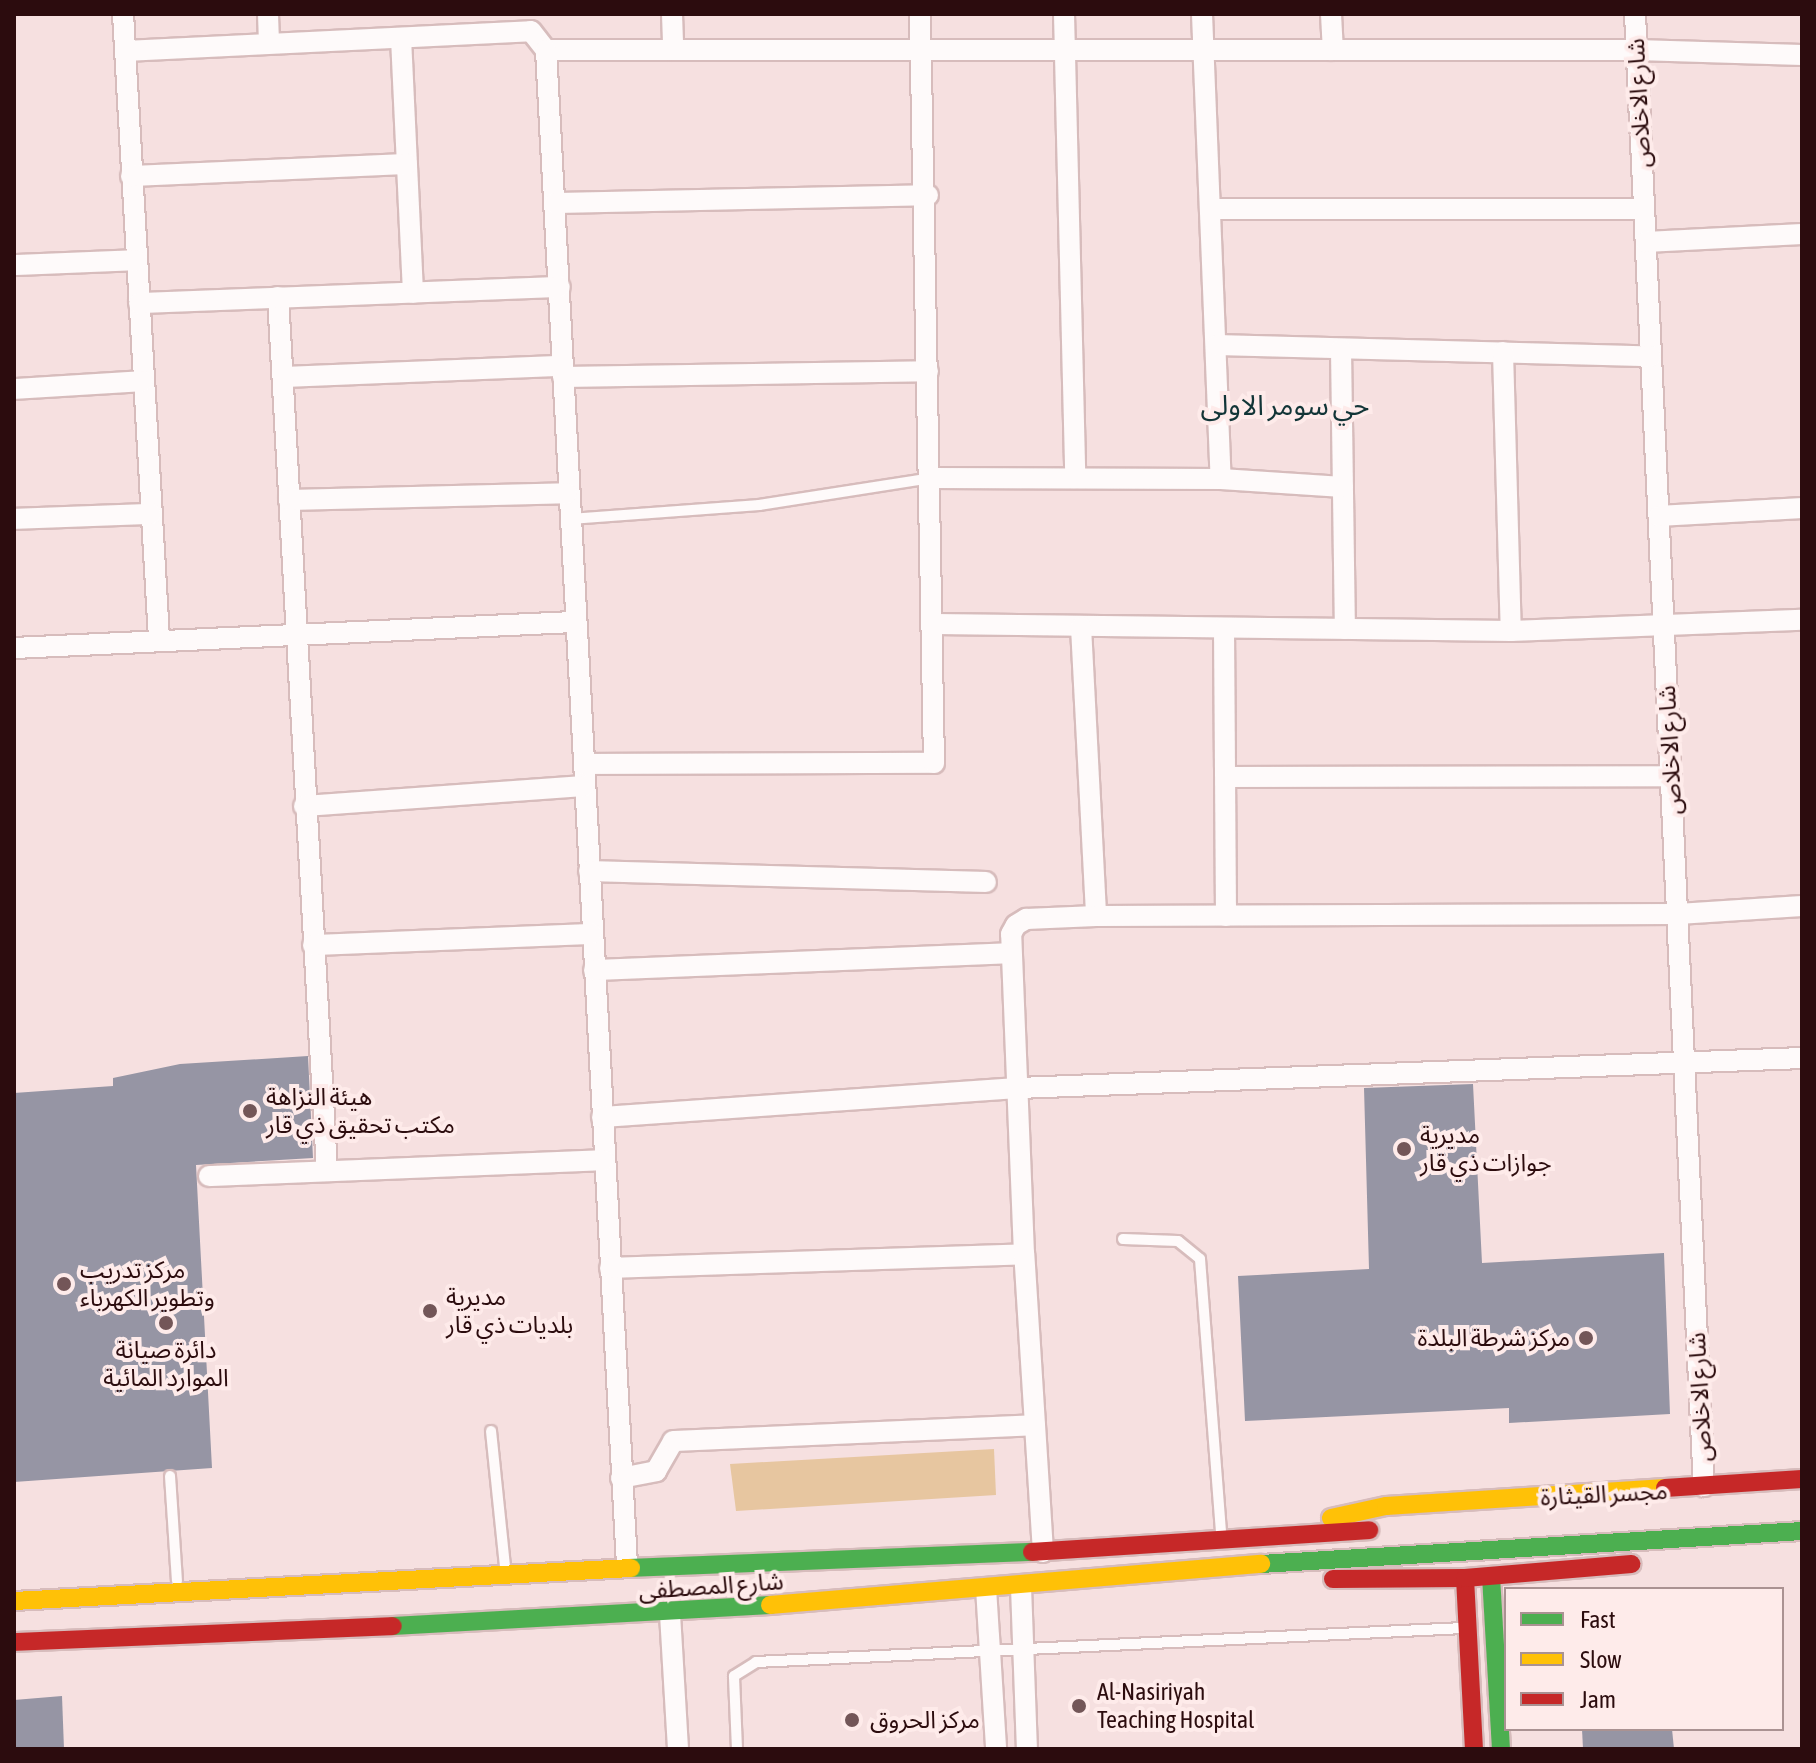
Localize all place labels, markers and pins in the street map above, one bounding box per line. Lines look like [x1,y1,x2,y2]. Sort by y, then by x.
place label: هيئة النزاهة مكتب تحقيق ذي قار [266,1083,455,1139]
marker: هيئة النزاهة مكتب تحقيق ذي قار [241,1102,259,1120]
place label: مديرية جوازات ذي قار [1420,1121,1552,1177]
marker: مديرية جوازات ذي قار [1395,1140,1413,1158]
place label: مركز تدريب وتطوير الكهرباء [80,1256,215,1312]
marker: مركز تدريب وتطوير الكهرباء [55,1275,73,1293]
place label: مديرية بلديات ذي قار [446,1283,573,1339]
marker: مديرية بلديات ذي قار [421,1302,439,1320]
marker: دائرة صيانة الموارد المائية [157,1314,175,1332]
place label: مركز شرطة البلدة [1418,1324,1570,1352]
marker: مركز شرطة البلدة [1577,1329,1595,1347]
place label: دائرة صيانة الموارد المائية [103,1336,229,1392]
place label: Al-Nasiriyah Teaching Hospital [1097,1678,1254,1734]
marker: Al-Nasiriyah Teaching Hospital [1068,1695,1090,1717]
place label: مركز الحروق [870,1706,980,1734]
marker: مركز الحروق [841,1709,863,1731]

